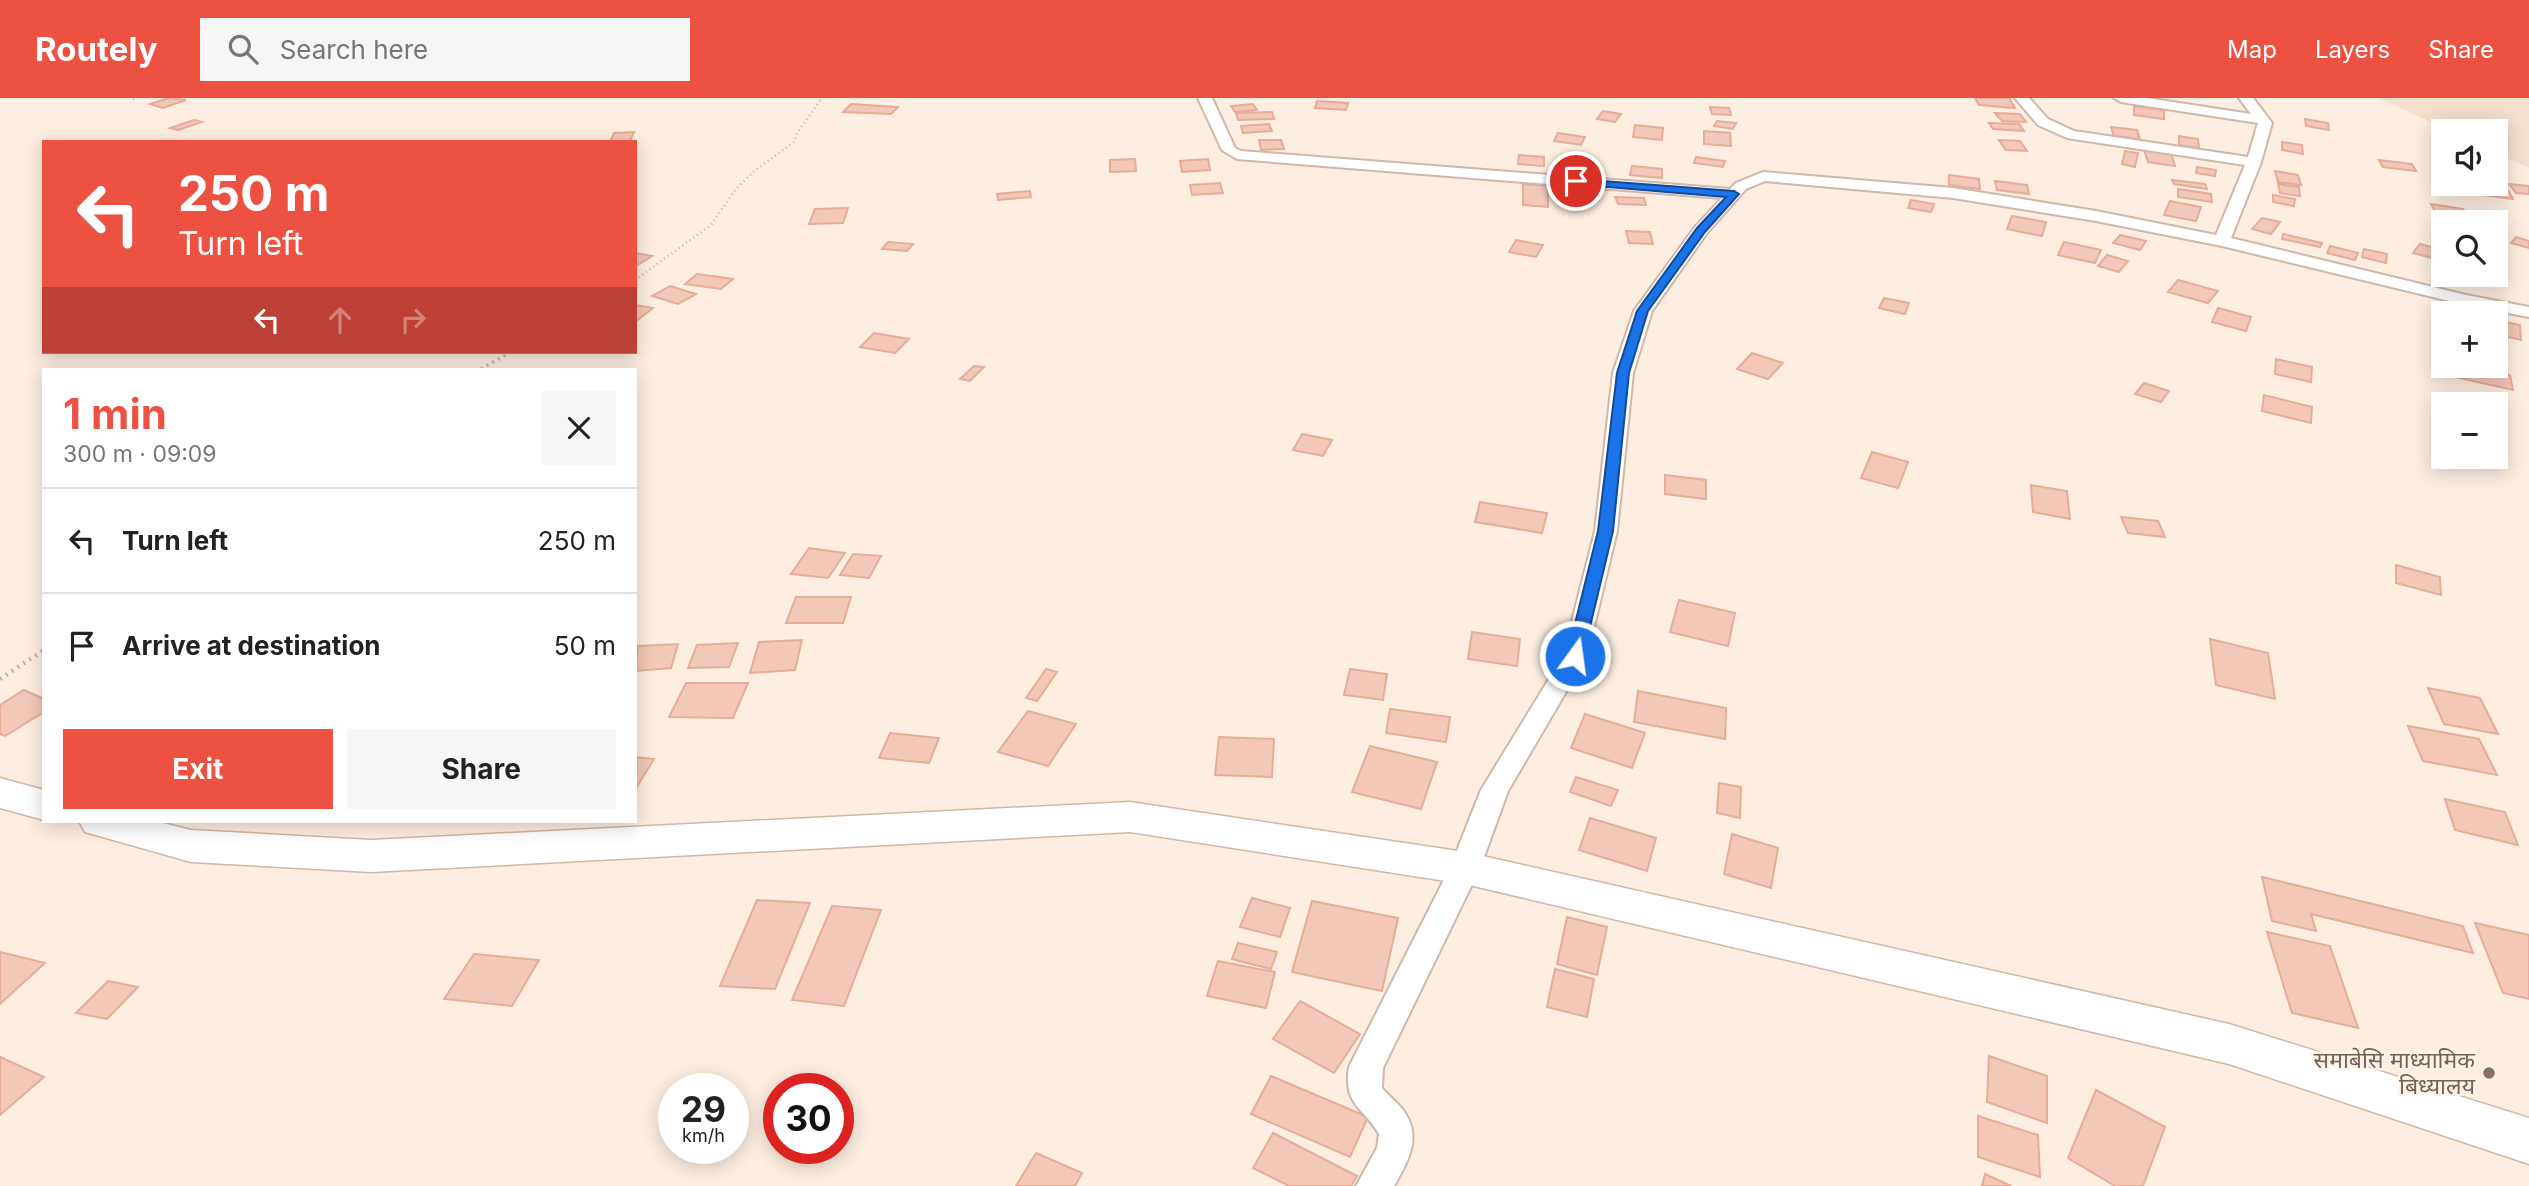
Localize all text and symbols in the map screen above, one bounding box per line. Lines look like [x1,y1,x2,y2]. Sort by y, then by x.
search box [200,18,690,81]
text: Routely [35,29,158,69]
icon: search [224,30,262,68]
text: Search here [280,34,428,65]
text: Map [2227,35,2277,64]
text: Layers [2315,35,2390,64]
text: Share [2428,35,2494,64]
map controls [2431,119,2508,469]
button: sound [2431,119,2508,196]
pin [1546,151,1606,211]
icon: arrive [1557,162,1595,200]
text: 250 m [178,164,330,223]
icon: left [63,168,154,259]
button: search [2431,210,2508,287]
text: Turn left [178,224,303,263]
icon: left [248,301,286,339]
icon: ahead [321,301,359,339]
icon: right [394,301,432,339]
button: + [2431,301,2508,378]
text: 1 min [63,388,167,439]
button: close [542,391,616,465]
button: − [2431,392,2508,469]
text: 300 m · 09:09 [63,440,217,468]
icon: left [63,522,101,560]
text: Turn left [122,525,228,556]
text: 250 m [538,525,616,556]
position arrow [1538,619,1612,693]
icon: arrive [63,627,101,665]
text: Arrive at destination [122,630,381,661]
text: 50 m [554,630,616,661]
button: Exit [63,729,333,809]
button: Share [347,729,616,809]
place label: समाबेसि माध्यामिक बिध्यालय [2314,1046,2476,1100]
marker: समाबेसि माध्यामिक बिध्यालय [2481,1065,2497,1081]
speed limit sign: 30 [763,1073,854,1164]
text: 29 [681,1088,726,1130]
text: km/h [682,1125,725,1146]

